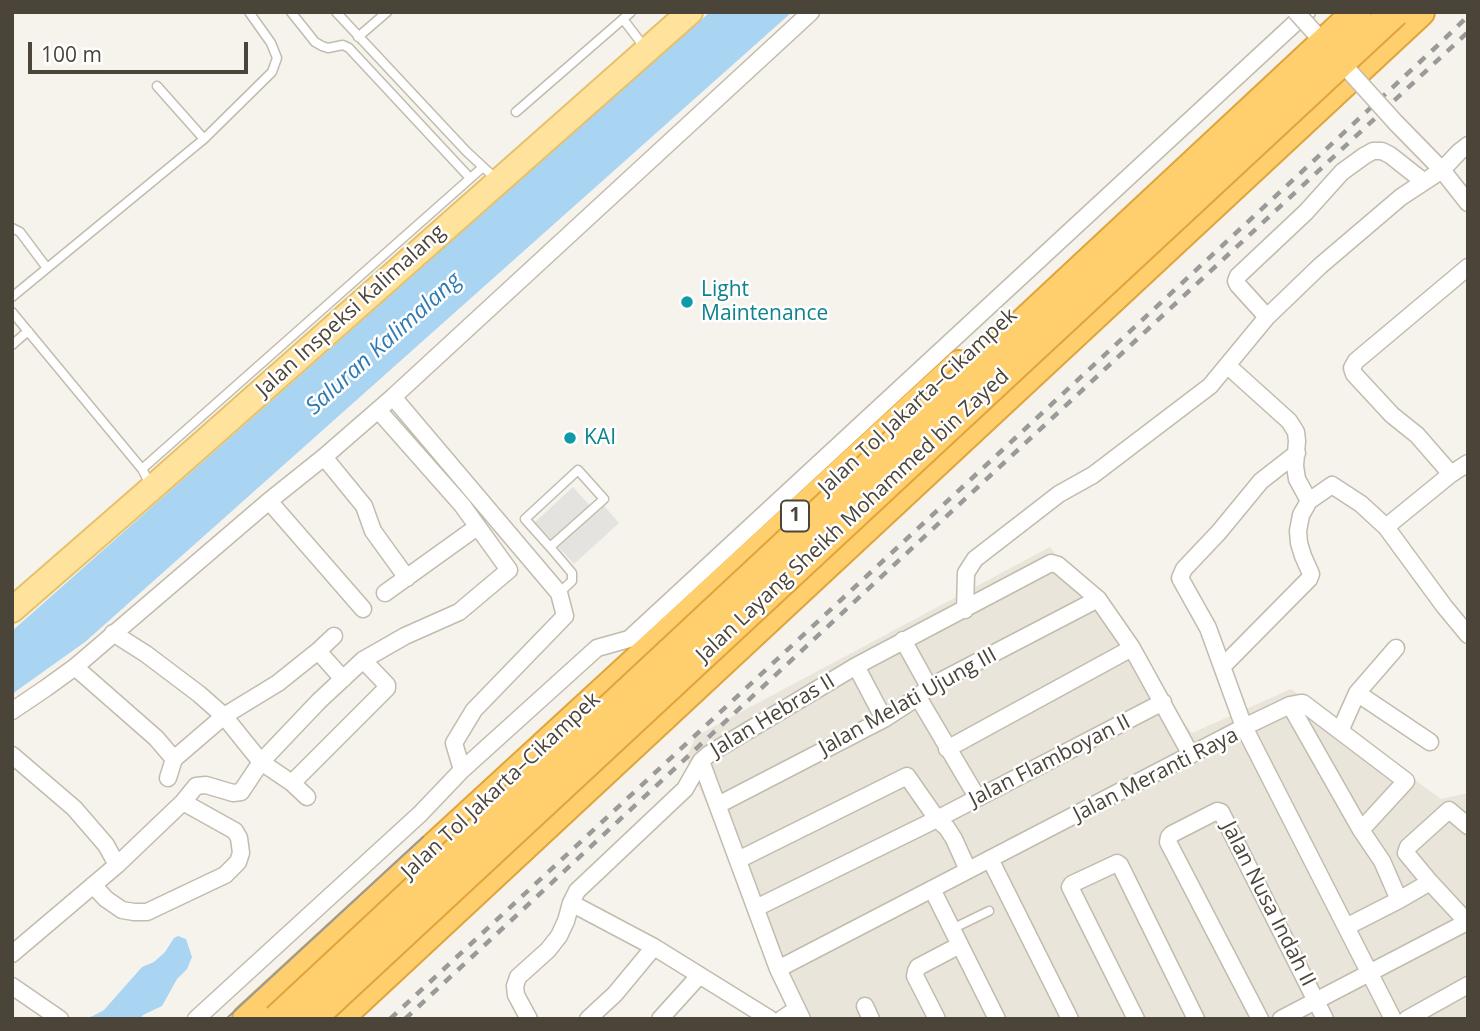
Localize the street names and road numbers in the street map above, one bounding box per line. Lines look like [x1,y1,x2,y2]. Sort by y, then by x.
street label: Jalan Inspeksi Kalimalang [251,220,451,402]
street label: Jalan Tol Jakarta–Cikampek [814,303,1022,501]
street label: Jalan Layang Sheikh Mohammed bin Zayed [691,364,1015,668]
road number: 1 [781,500,809,531]
street label: Jalan Melati Ujung III [815,643,1001,761]
street label: Jalan Hebras II [706,669,840,763]
street label: Jalan Tol Jakarta–Cikampek [397,687,605,885]
street label: Jalan Flamboyan II [965,709,1135,813]
street label: Jalan Meranti Raya [1069,723,1243,827]
street label: Jalan Nusa Indah II [1216,817,1320,991]

